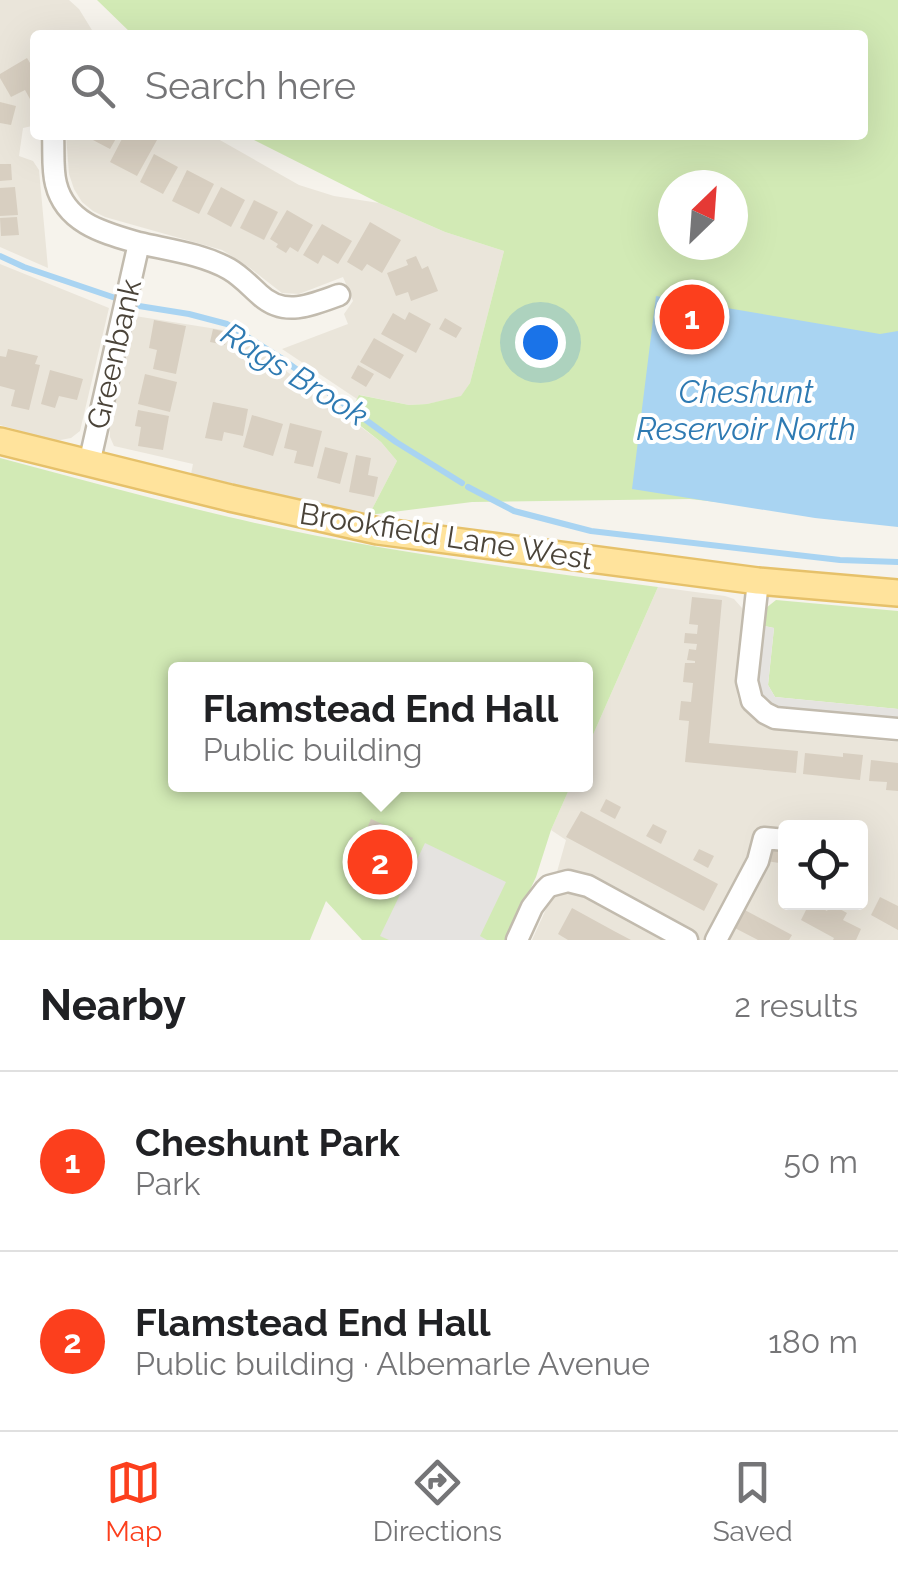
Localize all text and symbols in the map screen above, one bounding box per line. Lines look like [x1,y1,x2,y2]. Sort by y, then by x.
search box [30,30,868,140]
icon: search [65,58,120,113]
text: Search here [145,63,356,108]
north arrow [658,170,748,260]
street label: Greenbank [80,276,148,432]
pin: 1 [660,280,724,354]
water label: Rags Brook [215,314,375,434]
your location [515,317,566,368]
water label: Cheshunt Reservoir North [636,373,856,447]
street label: Brookfield Lane West [297,496,595,576]
popup [168,662,593,792]
text: Flamstead End Hall [203,686,558,731]
text: Public building [203,731,423,768]
map controls [778,820,868,910]
button: locate [778,820,868,910]
pin: 2 [348,824,412,900]
text: Nearby [40,981,186,1030]
text: 2 results [734,987,858,1024]
text: Cheshunt Park [135,1120,400,1165]
text: 1 [65,1143,80,1180]
text: 50 m [783,1143,858,1180]
text: Park [135,1165,200,1202]
text: Flamstead End Hall [135,1300,491,1345]
text: 2 [63,1323,82,1360]
text: 180 m [768,1323,858,1360]
text: Public building · Albemarle Avenue [135,1345,650,1382]
tab: Map [105,1455,162,1548]
tab: Directions [373,1455,502,1548]
tab: Saved [713,1455,793,1548]

